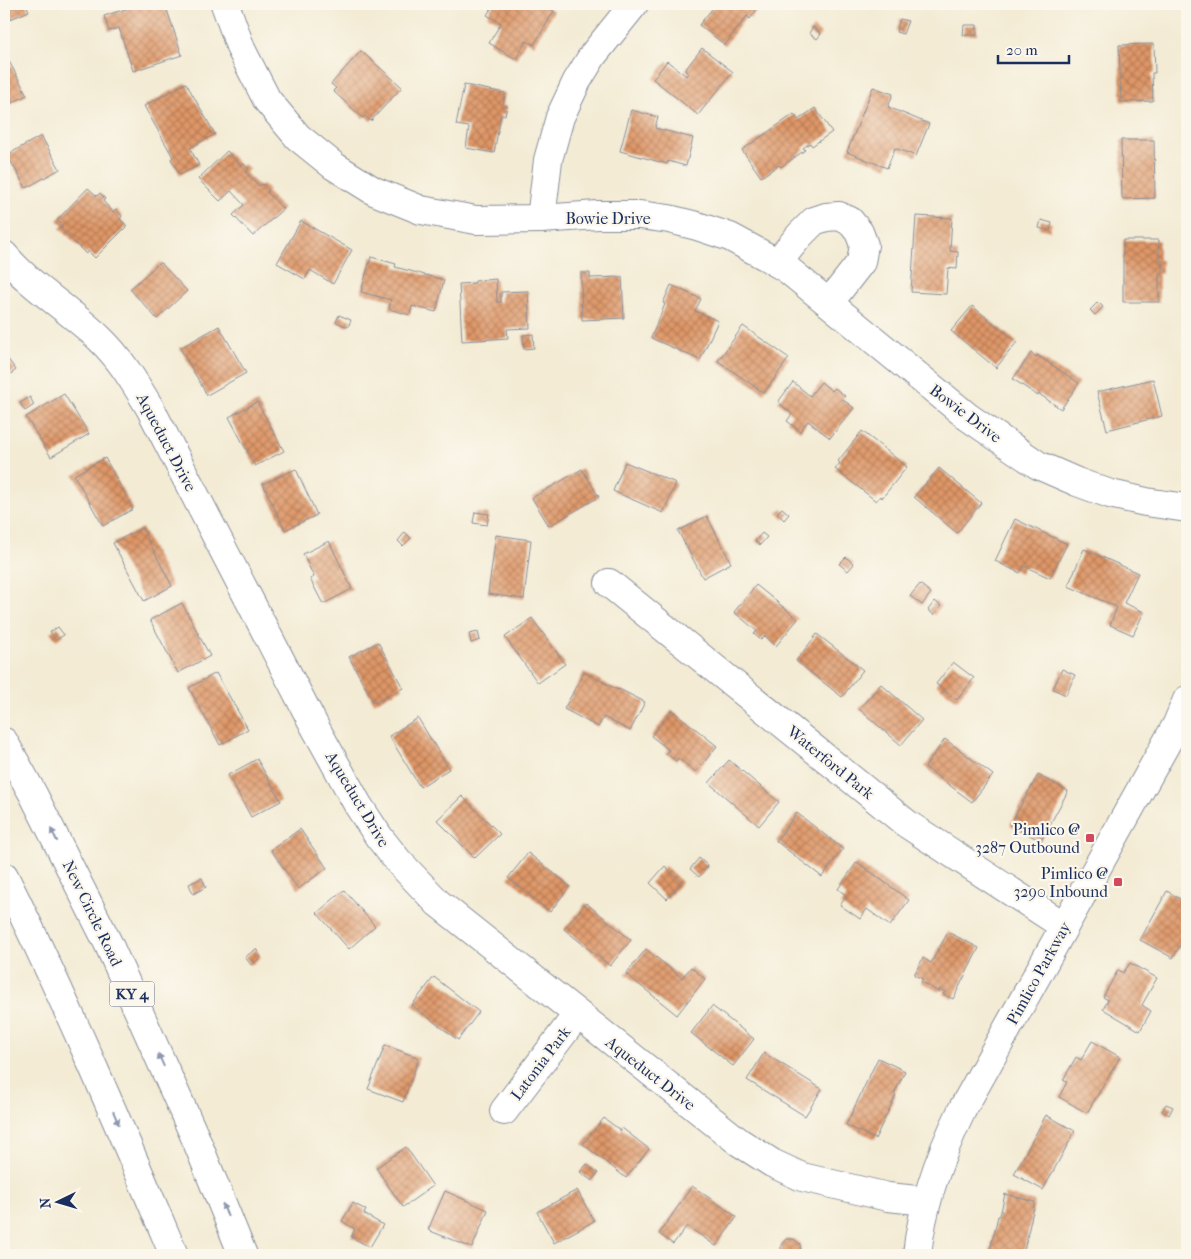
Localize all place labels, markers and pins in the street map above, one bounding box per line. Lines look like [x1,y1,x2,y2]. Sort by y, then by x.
place label: Pimlico @ 3287 Outbound [975,820,1080,857]
marker: Pimlico @ 3287 Outbound [1084,832,1096,844]
place label: Pimlico @ 3290 Inbound [1014,864,1108,901]
marker: Pimlico @ 3290 Inbound [1112,876,1124,888]

